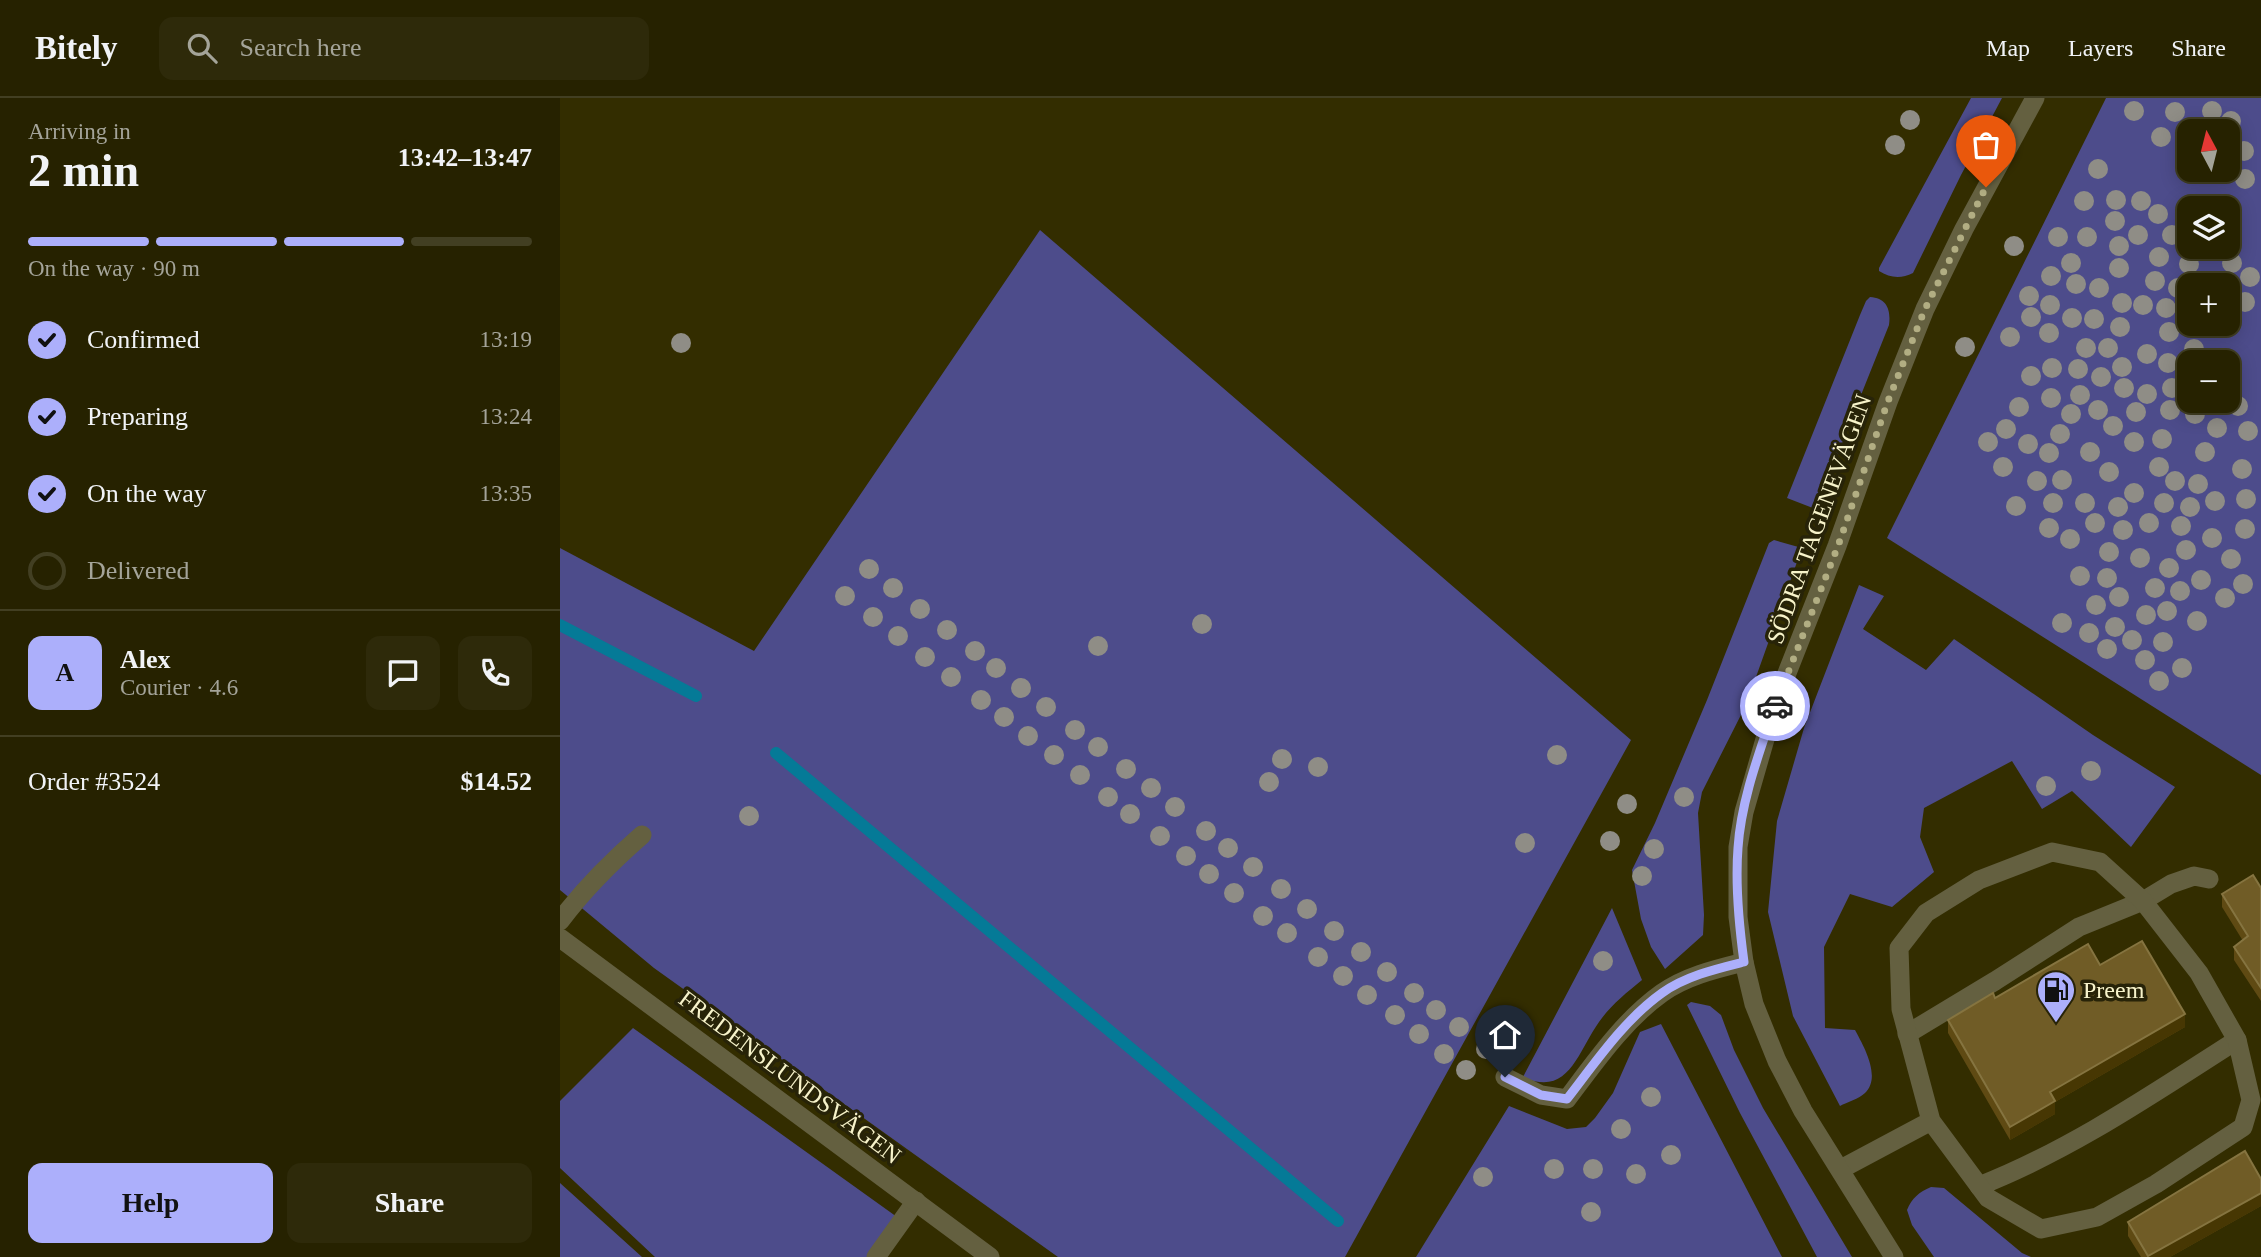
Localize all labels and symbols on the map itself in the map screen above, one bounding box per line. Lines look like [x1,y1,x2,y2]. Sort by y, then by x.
pin [1956,115,2016,187]
north arrow [2177,119,2240,182]
street label: SÖDRA TAGENEVÄGEN [1762,391,1876,647]
courier [1740,671,1810,741]
fuel station icon: Preem [2035,969,2077,1024]
place label: Preem [2083,977,2145,1003]
street label: FREDENSLUNDSVÄGEN [674,985,906,1169]
pin [1475,1005,1535,1077]

